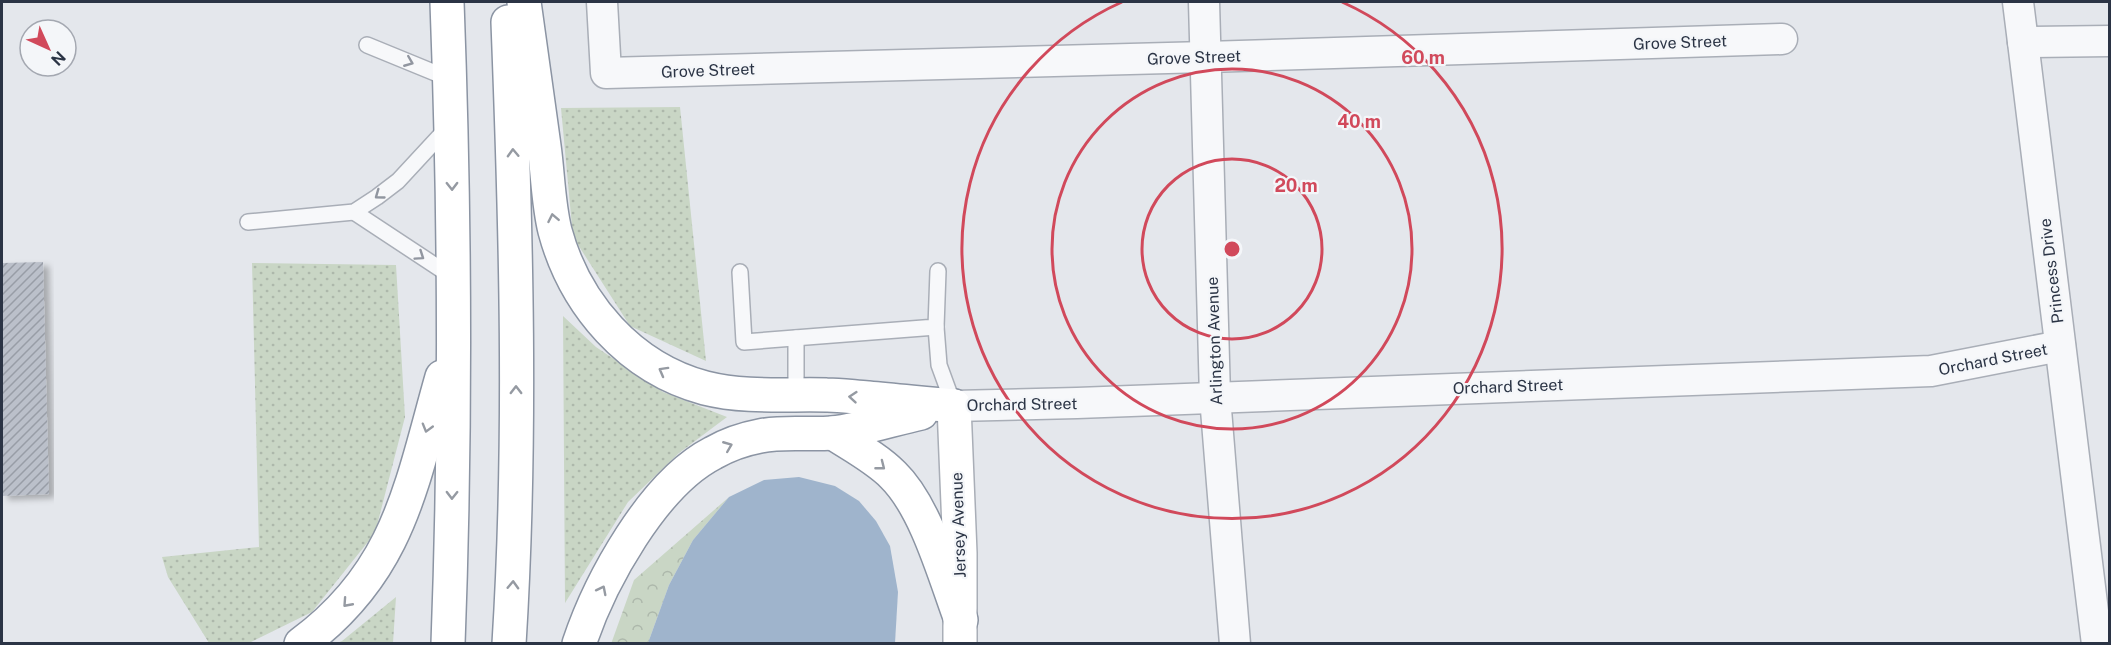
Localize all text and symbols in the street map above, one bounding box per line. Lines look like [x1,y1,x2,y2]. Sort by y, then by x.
north arrow [18,18,78,78]
street label: Grove Street [1633,31,1727,54]
street label: Grove Street [1147,46,1241,69]
text: N [47,47,69,69]
text: 60 m [1401,47,1445,68]
one-way arrow [402,55,413,67]
street label: Grove Street [661,59,755,82]
text: 40 m [1337,111,1381,132]
one-way arrow [507,149,519,158]
text: 20 m [1274,175,1318,196]
one-way arrow [445,181,458,190]
one-way arrow [374,188,385,199]
one-way arrow [547,213,560,223]
street label: Princess Drive [2036,217,2067,325]
centre of rings [1222,239,1242,259]
one-way arrow [414,248,424,260]
street label: Arlington Avenue [1203,276,1226,406]
street label: Orchard Street [1937,340,2049,379]
one-way arrow [659,367,669,378]
street label: Orchard Street [1452,375,1564,398]
one-way arrow [510,386,522,395]
one-way arrow [849,391,858,404]
street label: Orchard Street [967,394,1078,415]
one-way arrow [422,422,434,433]
one-way arrow [721,441,732,453]
one-way arrow [874,458,885,469]
street label: Jersey Avenue [947,472,970,578]
one-way arrow [446,491,458,500]
one-way arrow [506,581,519,590]
one-way arrow [595,585,607,596]
one-way arrow [343,597,354,607]

